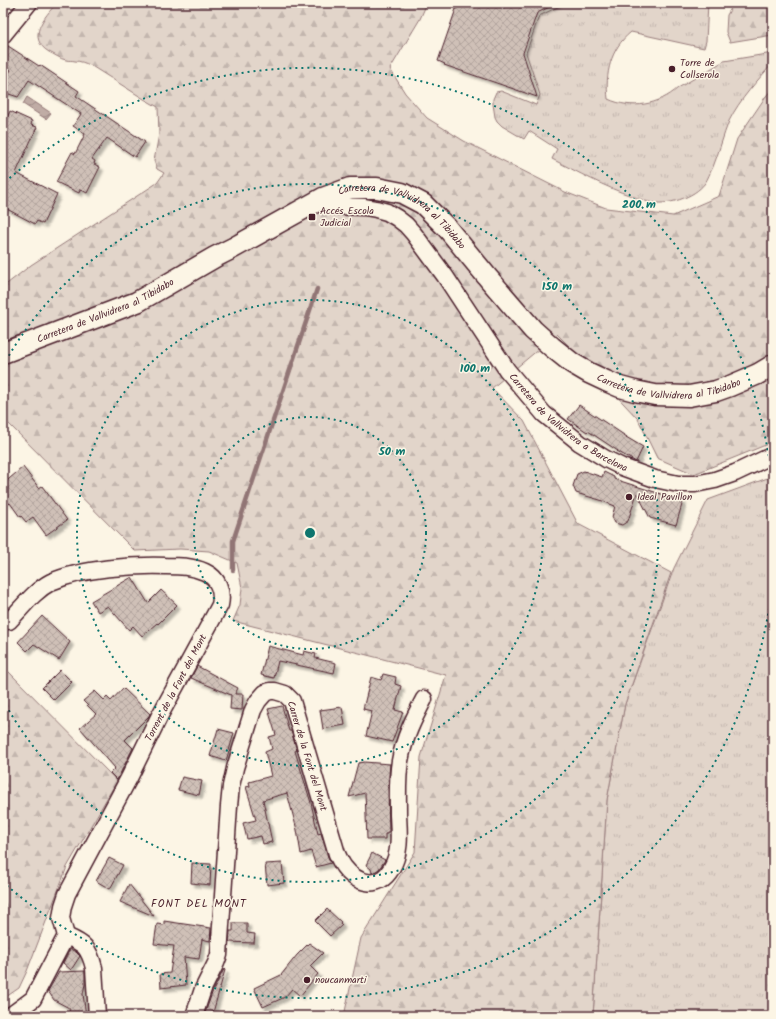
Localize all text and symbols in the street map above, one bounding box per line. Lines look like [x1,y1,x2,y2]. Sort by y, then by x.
place label: Torre de Collserola [680,55,719,83]
marker: Torre de Collserola [667,64,677,74]
street label: Carretera de Vallvidrera al Tibidabo [336,180,470,253]
text: 200 m [622,195,656,214]
place label: Accés Escola Judicial [320,203,374,231]
marker: Accés Escola Judicial [307,212,317,222]
street label: Carretera de Vallvidrera al Tibidabo [35,274,178,347]
text: 150 m [542,277,572,296]
text: 100 m [460,359,490,378]
street label: Carretera de Vallvidrera a Barcelona [505,370,630,476]
street label: Carretera de Vallvidrera al Tibidabo [594,370,744,404]
text: 50 m [378,442,406,461]
place label: Ideal Pavillon [637,489,692,505]
marker: Ideal Pavillon [624,492,634,502]
centre of rings [303,526,317,540]
street label: Torrent de la Font del Mont [141,631,211,744]
street label: Carrer de la Font del Mont [283,699,331,813]
district label: FONT DEL MONT [151,895,247,913]
place label: noucanmarti [315,972,367,988]
marker: noucanmarti [302,975,312,985]

